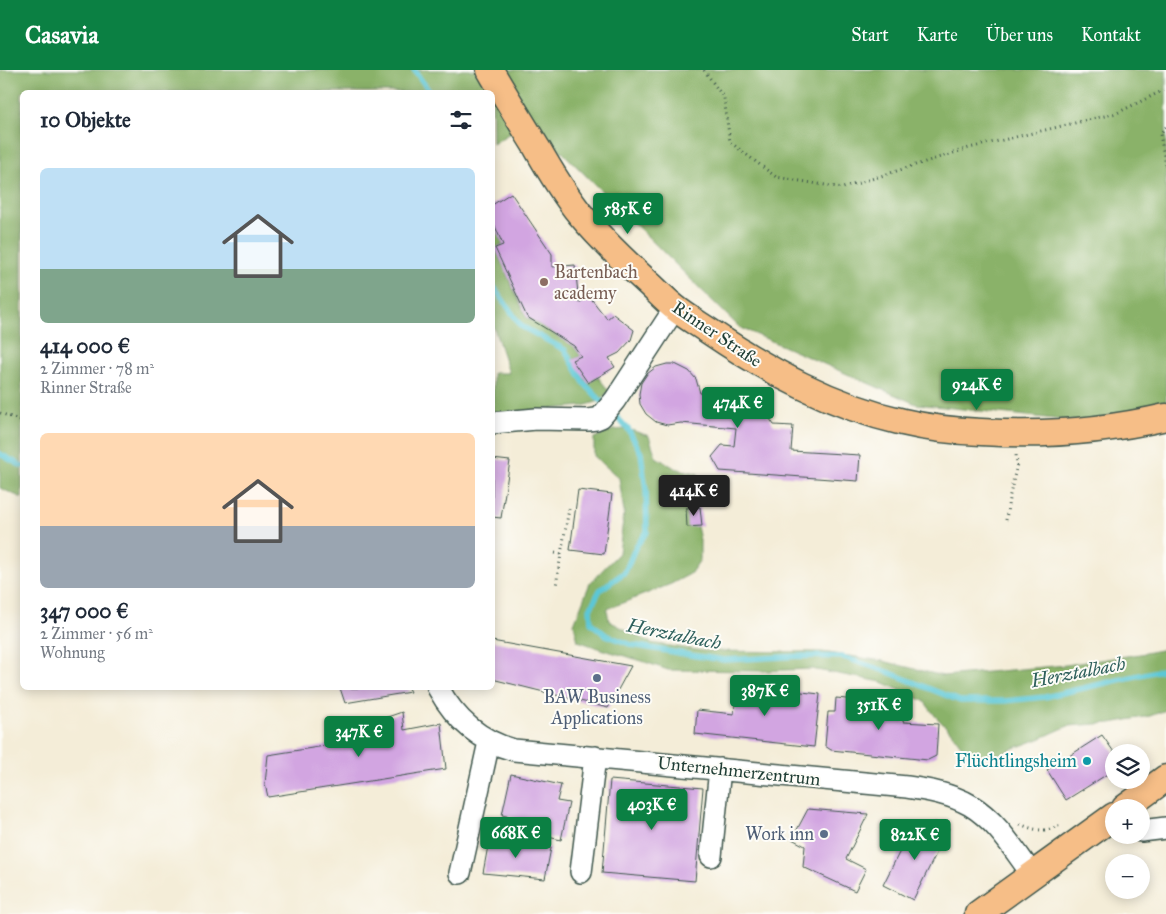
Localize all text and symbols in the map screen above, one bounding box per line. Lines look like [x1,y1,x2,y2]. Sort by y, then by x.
text: Casavia [25,20,99,50]
text: Start [851,24,889,46]
text: Karte [917,24,958,46]
text: Über uns [986,24,1053,46]
text: Kontakt [1081,24,1141,46]
icon: filters [447,106,475,134]
text: 10 Objekte [40,107,131,133]
pin: 585K € [587,192,669,235]
text: 585K € [604,199,652,218]
icon: home [213,201,303,291]
place label: Bartenbach academy [554,261,638,304]
marker: Bartenbach academy [538,276,550,288]
street label: Rinner Straße [668,296,766,372]
text: 414 000 € [40,333,130,359]
text: 2 Zimmer · 78 m² [40,359,154,378]
pin: 924K € [936,368,1018,411]
text: 924K € [952,375,1002,394]
text: Rinner Straße [40,378,132,397]
pin: 474K € [697,386,779,429]
text: 474K € [713,393,763,412]
icon: home [213,466,303,556]
pin: 414K € [653,474,735,517]
text: 414K € [670,481,718,500]
text: 347 000 € [40,598,129,624]
water label: Herztalbach [624,613,723,654]
text: 2 Zimmer · 56 m² [40,624,153,643]
text: Wohnung [40,643,105,662]
water label: Herztalbach [1028,652,1127,693]
marker: BAW Business Applications [591,672,603,684]
pin: 387K € [724,674,806,717]
text: 387K € [741,681,789,700]
place label: BAW Business Applications [543,686,651,729]
pin: 351K € [838,688,920,731]
text: 351K € [857,695,901,714]
pin: 347K € [318,716,400,758]
text: 347K € [335,722,383,741]
map controls [1105,744,1150,899]
button: layers [1105,744,1150,789]
place label: Flüchtlingsheim [955,750,1077,773]
street label: Unternehmerzentrum [656,751,822,791]
marker: Flüchtlingsheim [1081,755,1093,767]
pin: 403K € [611,788,693,831]
text: 403K € [627,795,677,814]
button: + [1105,799,1150,844]
pin: 668K € [475,816,557,859]
pin: 822K € [874,818,956,861]
text: 668K € [491,823,541,842]
place label: Work inn [745,823,814,845]
text: 822K € [891,825,939,844]
marker: Work inn [818,828,830,840]
button: − [1105,854,1150,899]

